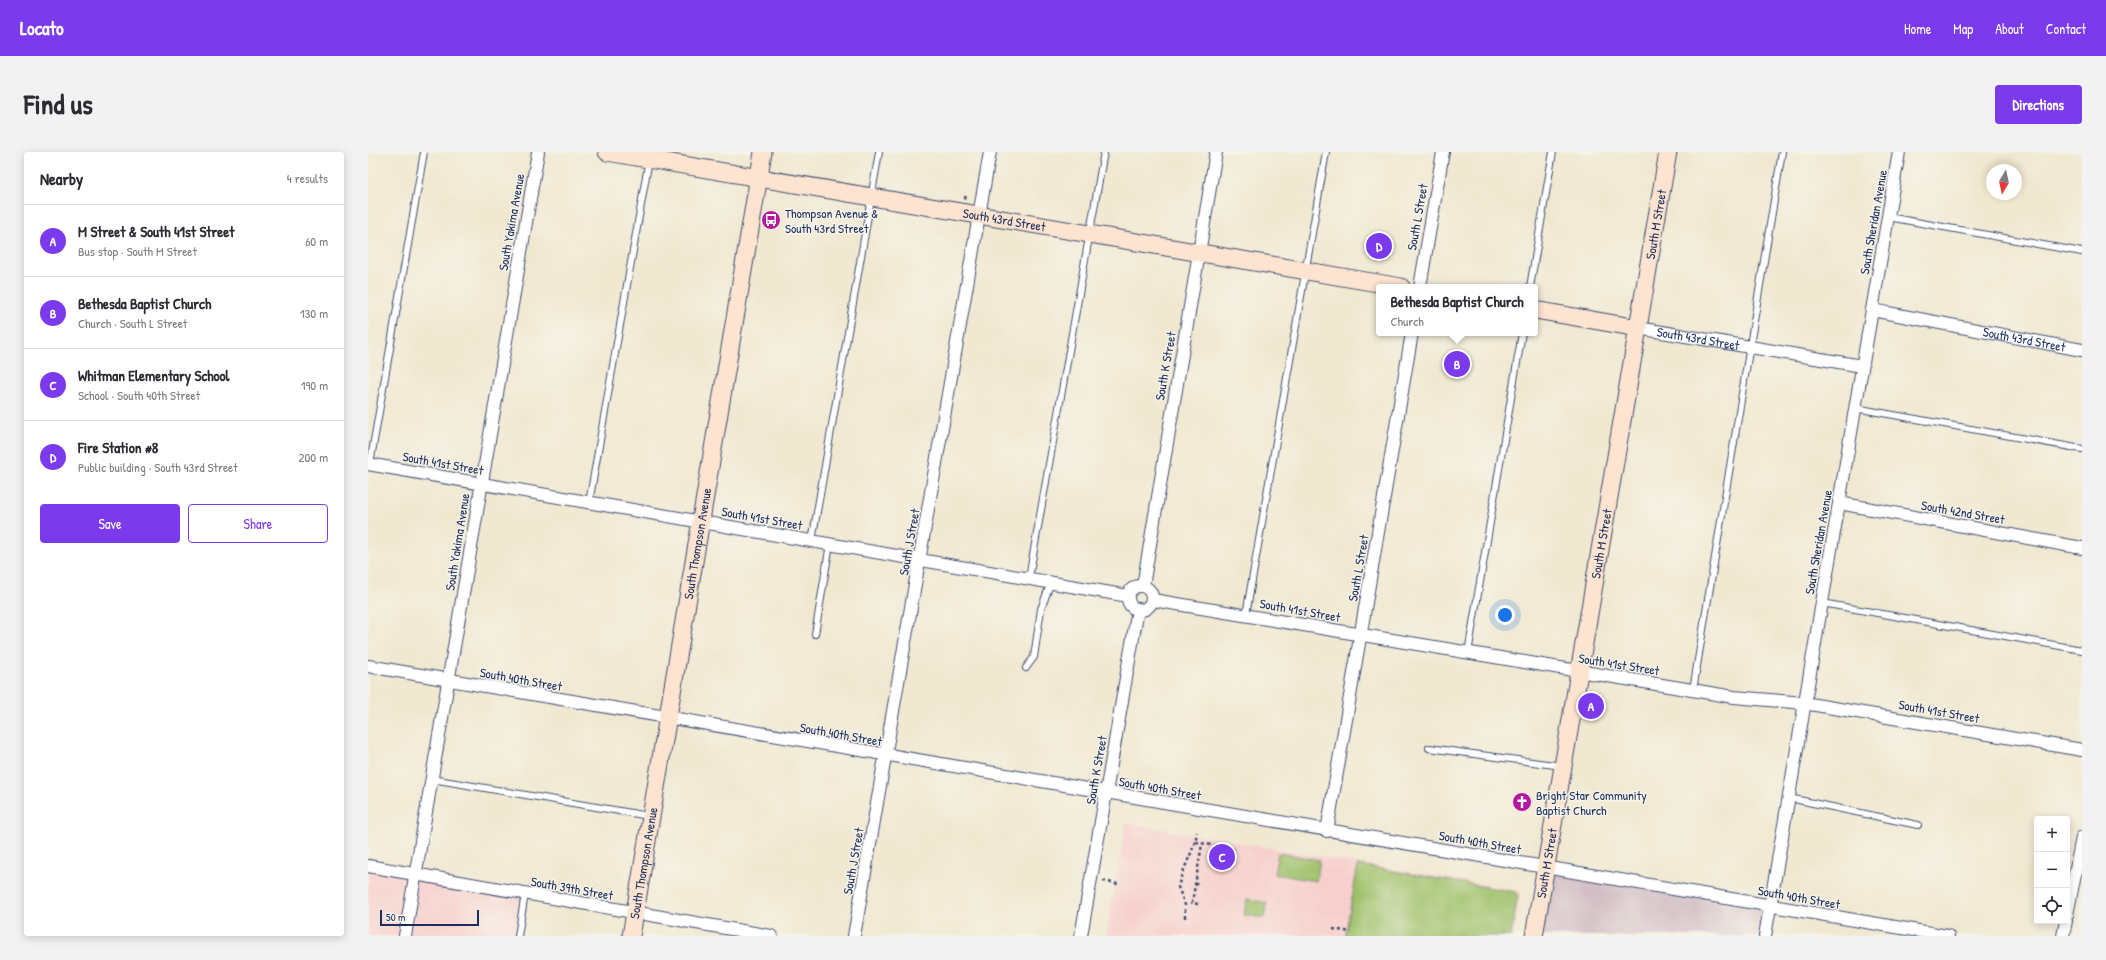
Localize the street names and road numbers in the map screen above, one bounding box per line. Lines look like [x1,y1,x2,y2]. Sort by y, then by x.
street label: South Sheridan Avenue [1855,168,1891,276]
street label: South Yakima Avenue [494,172,528,272]
street label: South L Street [1402,182,1432,252]
street label: South M Street [1641,188,1671,261]
street label: South 43rd Street [962,204,1047,236]
street label: South 43rd Street [1655,322,1741,354]
street label: South 43rd Street [1982,322,2067,356]
street label: South K Street [1150,330,1180,402]
street label: South 41st Street [401,447,485,479]
street label: South Thompson Avenue [679,486,715,601]
street label: South Sheridan Avenue [1800,488,1836,596]
street label: South Yakima Avenue [440,492,474,592]
street label: South 42nd Street [1920,496,2007,528]
street label: South 41st Street [720,502,804,534]
street label: South J Street [894,507,924,577]
street label: South M Street [1586,507,1616,580]
street label: South L Street [1343,533,1373,603]
street label: South 41st Street [1258,594,1342,626]
street label: South 41st Street [1577,649,1661,679]
street label: South 40th Street [478,663,564,695]
street label: South 41st Street [1897,695,1981,727]
street label: South 40th Street [798,718,884,750]
street label: South K Street [1081,734,1111,806]
street label: South 40th Street [1117,772,1203,804]
street label: South Thompson Avenue [625,806,662,920]
street label: South J Street [838,826,868,896]
street label: South 40th Street [1437,826,1523,858]
street label: South M Street [1532,826,1561,899]
street label: South 39th Street [530,872,615,904]
street label: South 40th Street [1756,881,1842,913]

